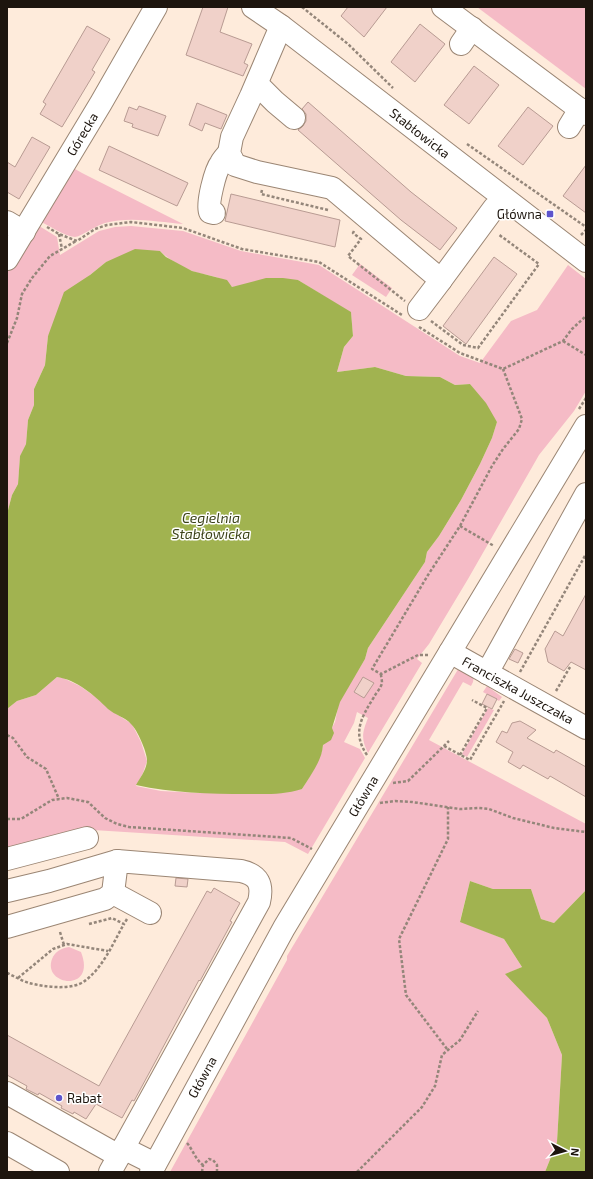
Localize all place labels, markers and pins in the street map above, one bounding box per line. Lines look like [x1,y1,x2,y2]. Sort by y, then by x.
place label: Główna [497,206,542,222]
marker: Główna [545,209,555,219]
place label: Rabat [67,1090,102,1106]
marker: Rabat [54,1093,64,1103]

